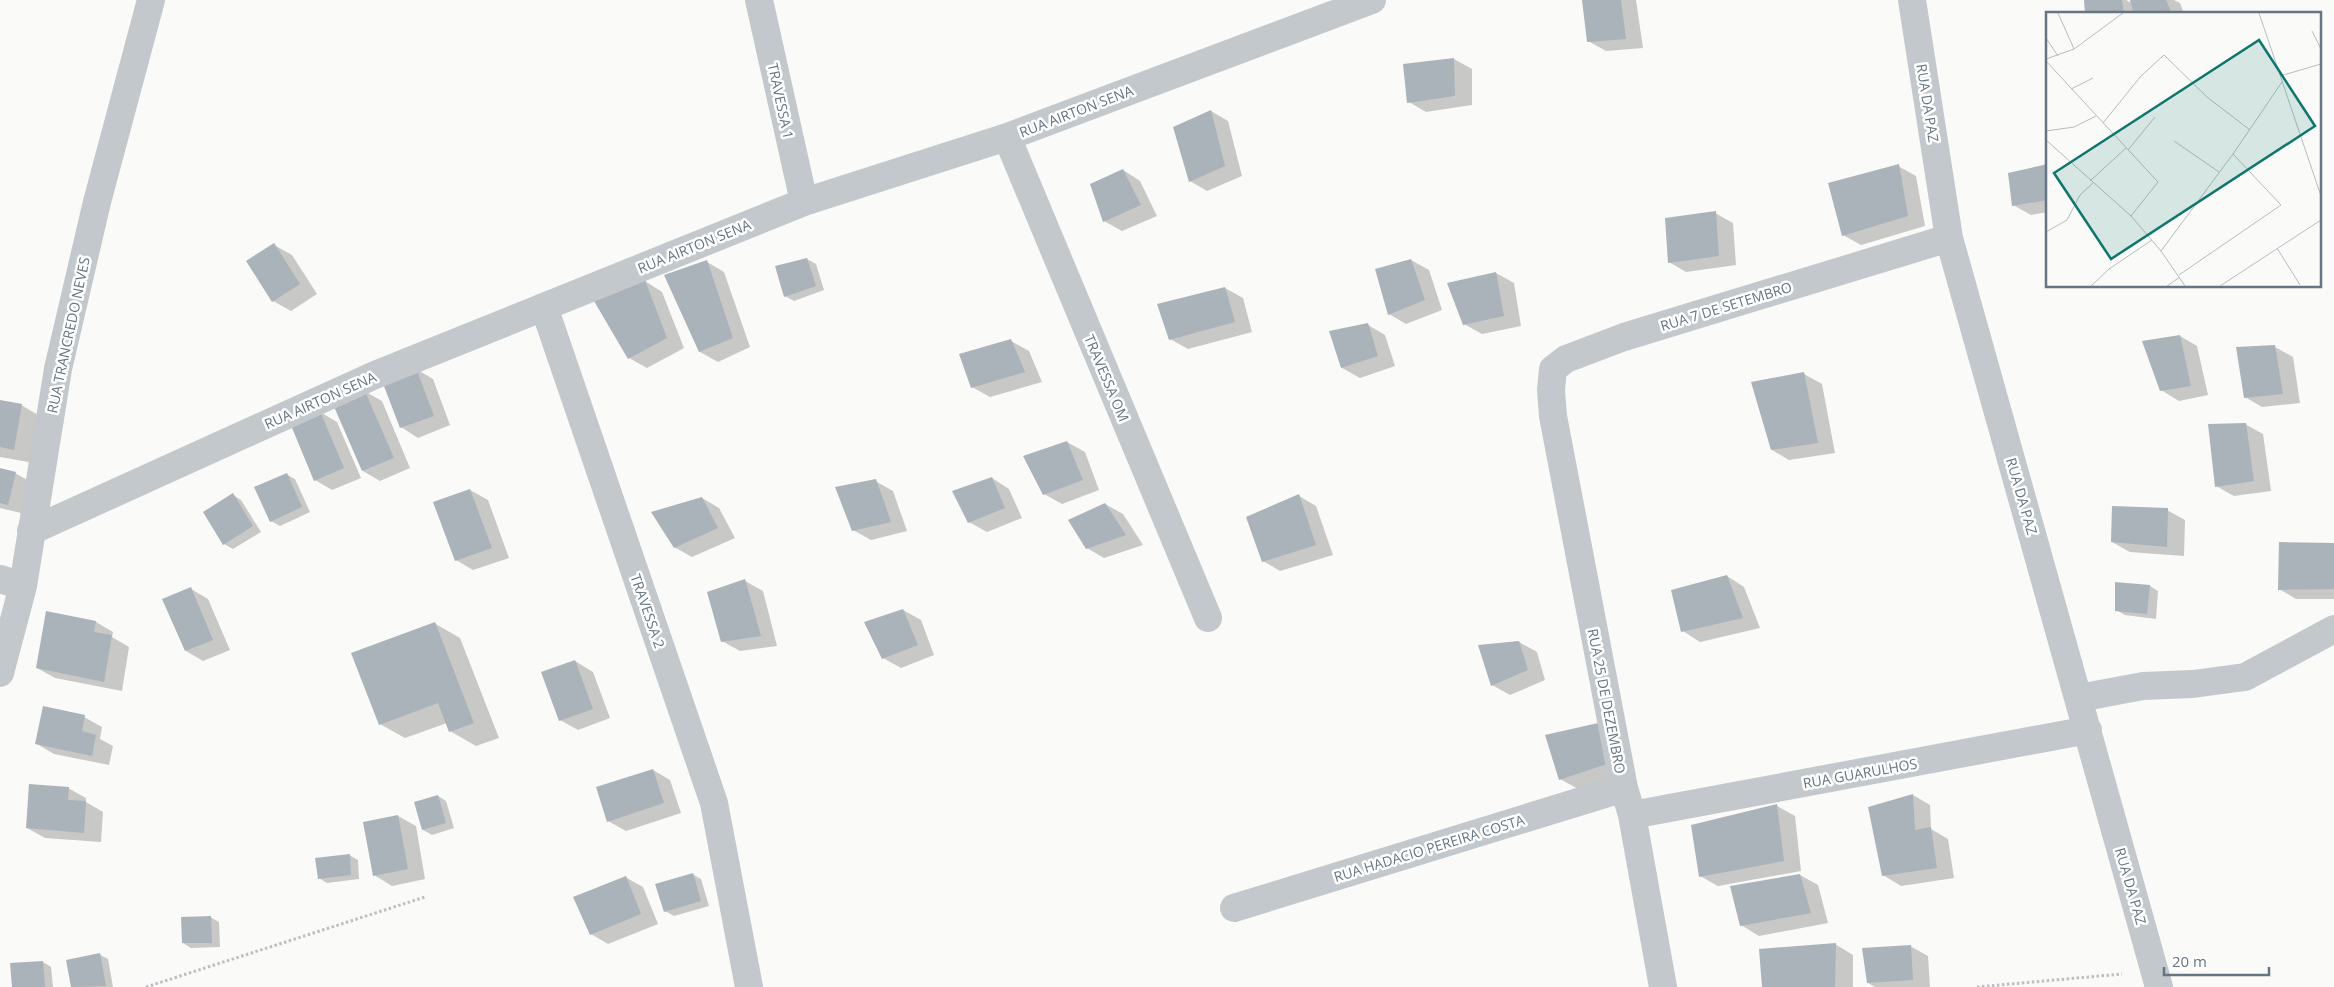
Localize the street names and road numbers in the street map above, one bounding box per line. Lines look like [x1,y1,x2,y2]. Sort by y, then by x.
street label: TRAVESSA 1 [764,61,798,141]
street label: RUA DA PAZ [1912,62,1944,144]
street label: RUA AIRTON SENA [1016,81,1136,141]
street label: RUA AIRTON SENA [635,215,753,277]
street label: RUA TRANCREDO NEVES [42,255,94,415]
street label: RUA 7 DE SETEMBRO [1658,277,1794,335]
street label: TRAVESSA OM [1080,332,1134,424]
street label: RUA AIRTON SENA [261,367,379,433]
street label: RUA DA PAZ [2002,455,2042,537]
street label: TRAVESSA 2 [626,571,670,651]
street label: RUA 25 DE DEZEMBRO [1584,627,1630,775]
street label: RUA GUARULHOS [1801,754,1919,792]
street label: RUA HADACIO PEREIRA COSTA [1331,810,1527,886]
street label: RUA DA PAZ [2111,845,2151,927]

